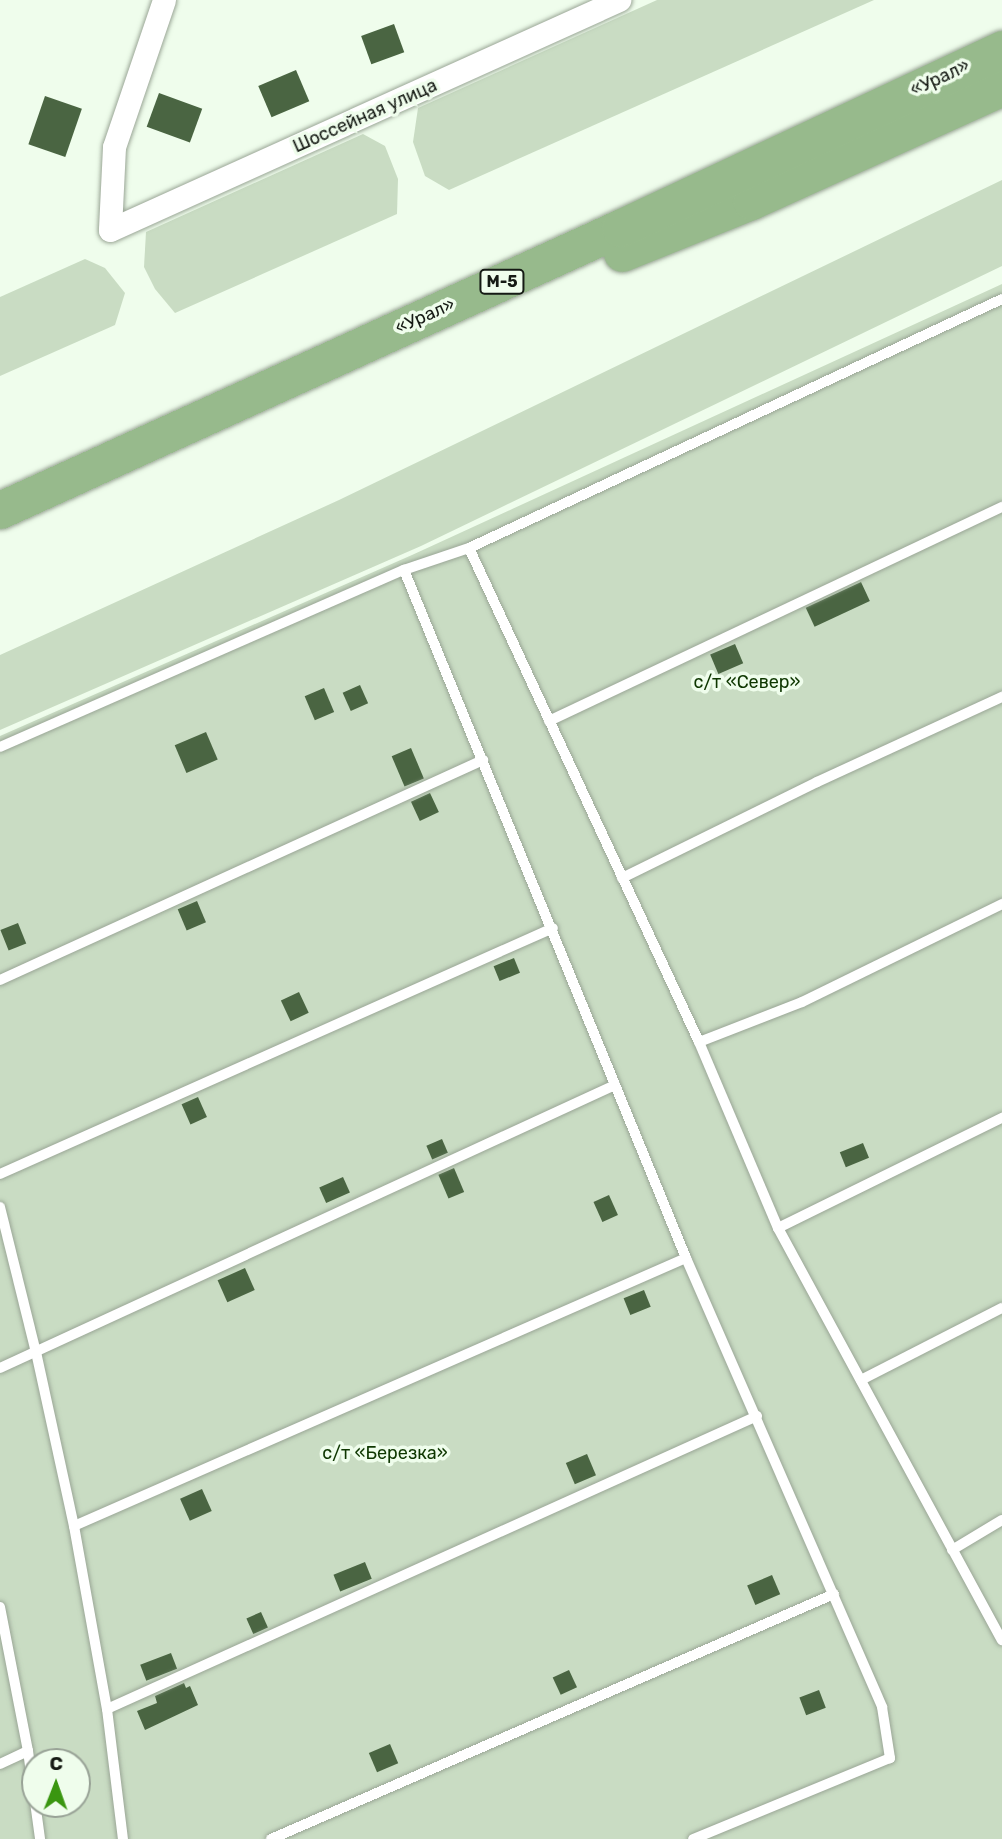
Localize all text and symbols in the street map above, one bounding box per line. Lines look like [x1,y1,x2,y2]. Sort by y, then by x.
street label: «Урал» [907,55,973,101]
street label: Шоссейная улица [290,75,440,157]
road number: М-5 [479,270,525,294]
street label: «Урал» [392,293,458,339]
park label: с/т «Север» [693,671,801,693]
park label: с/т «Березка» [322,1442,448,1464]
north arrow [21,1748,91,1818]
text: С [49,1752,63,1775]

